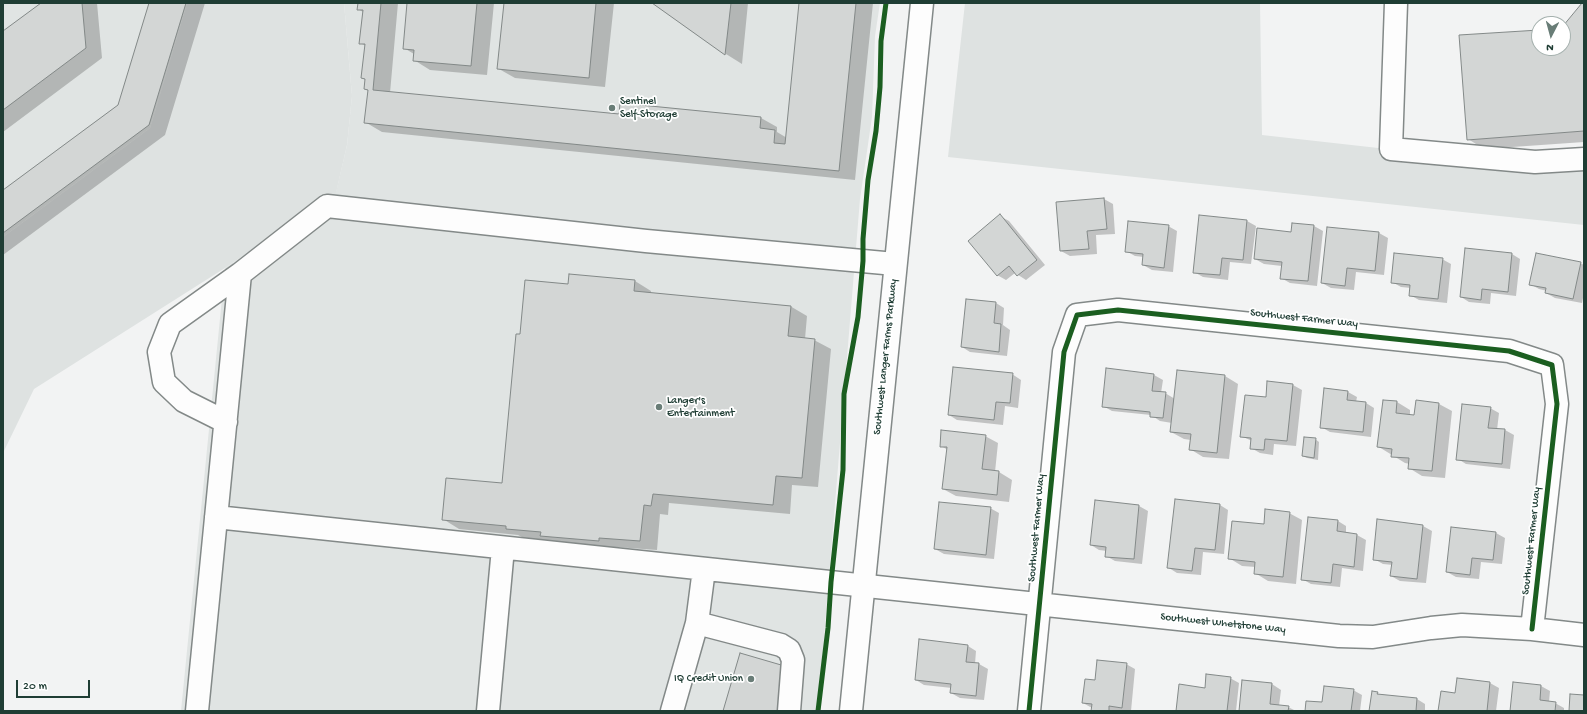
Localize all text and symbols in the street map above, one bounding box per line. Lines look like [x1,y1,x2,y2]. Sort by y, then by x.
north arrow [1531,16,1571,56]
text: N [1546,41,1554,53]
place label: Sentinel Self-Storage [620,95,677,121]
marker: Sentinel Self-Storage [607,103,617,113]
street label: Southwest Langer Farms Parkway [871,278,901,436]
street label: Southwest Farmer Way [1250,307,1358,331]
place label: Langer's Entertainment [667,394,735,420]
marker: Langer's Entertainment [654,402,664,412]
street label: Southwest Farmer Way [1026,474,1048,582]
street label: Southwest Farmer Way [1520,487,1544,595]
street label: Southwest Whetstone Way [1160,611,1286,637]
scale bar [18,672,92,698]
place label: IQ Credit Union [674,672,743,686]
marker: IQ Credit Union [746,674,756,684]
text: 20 m [23,680,47,694]

